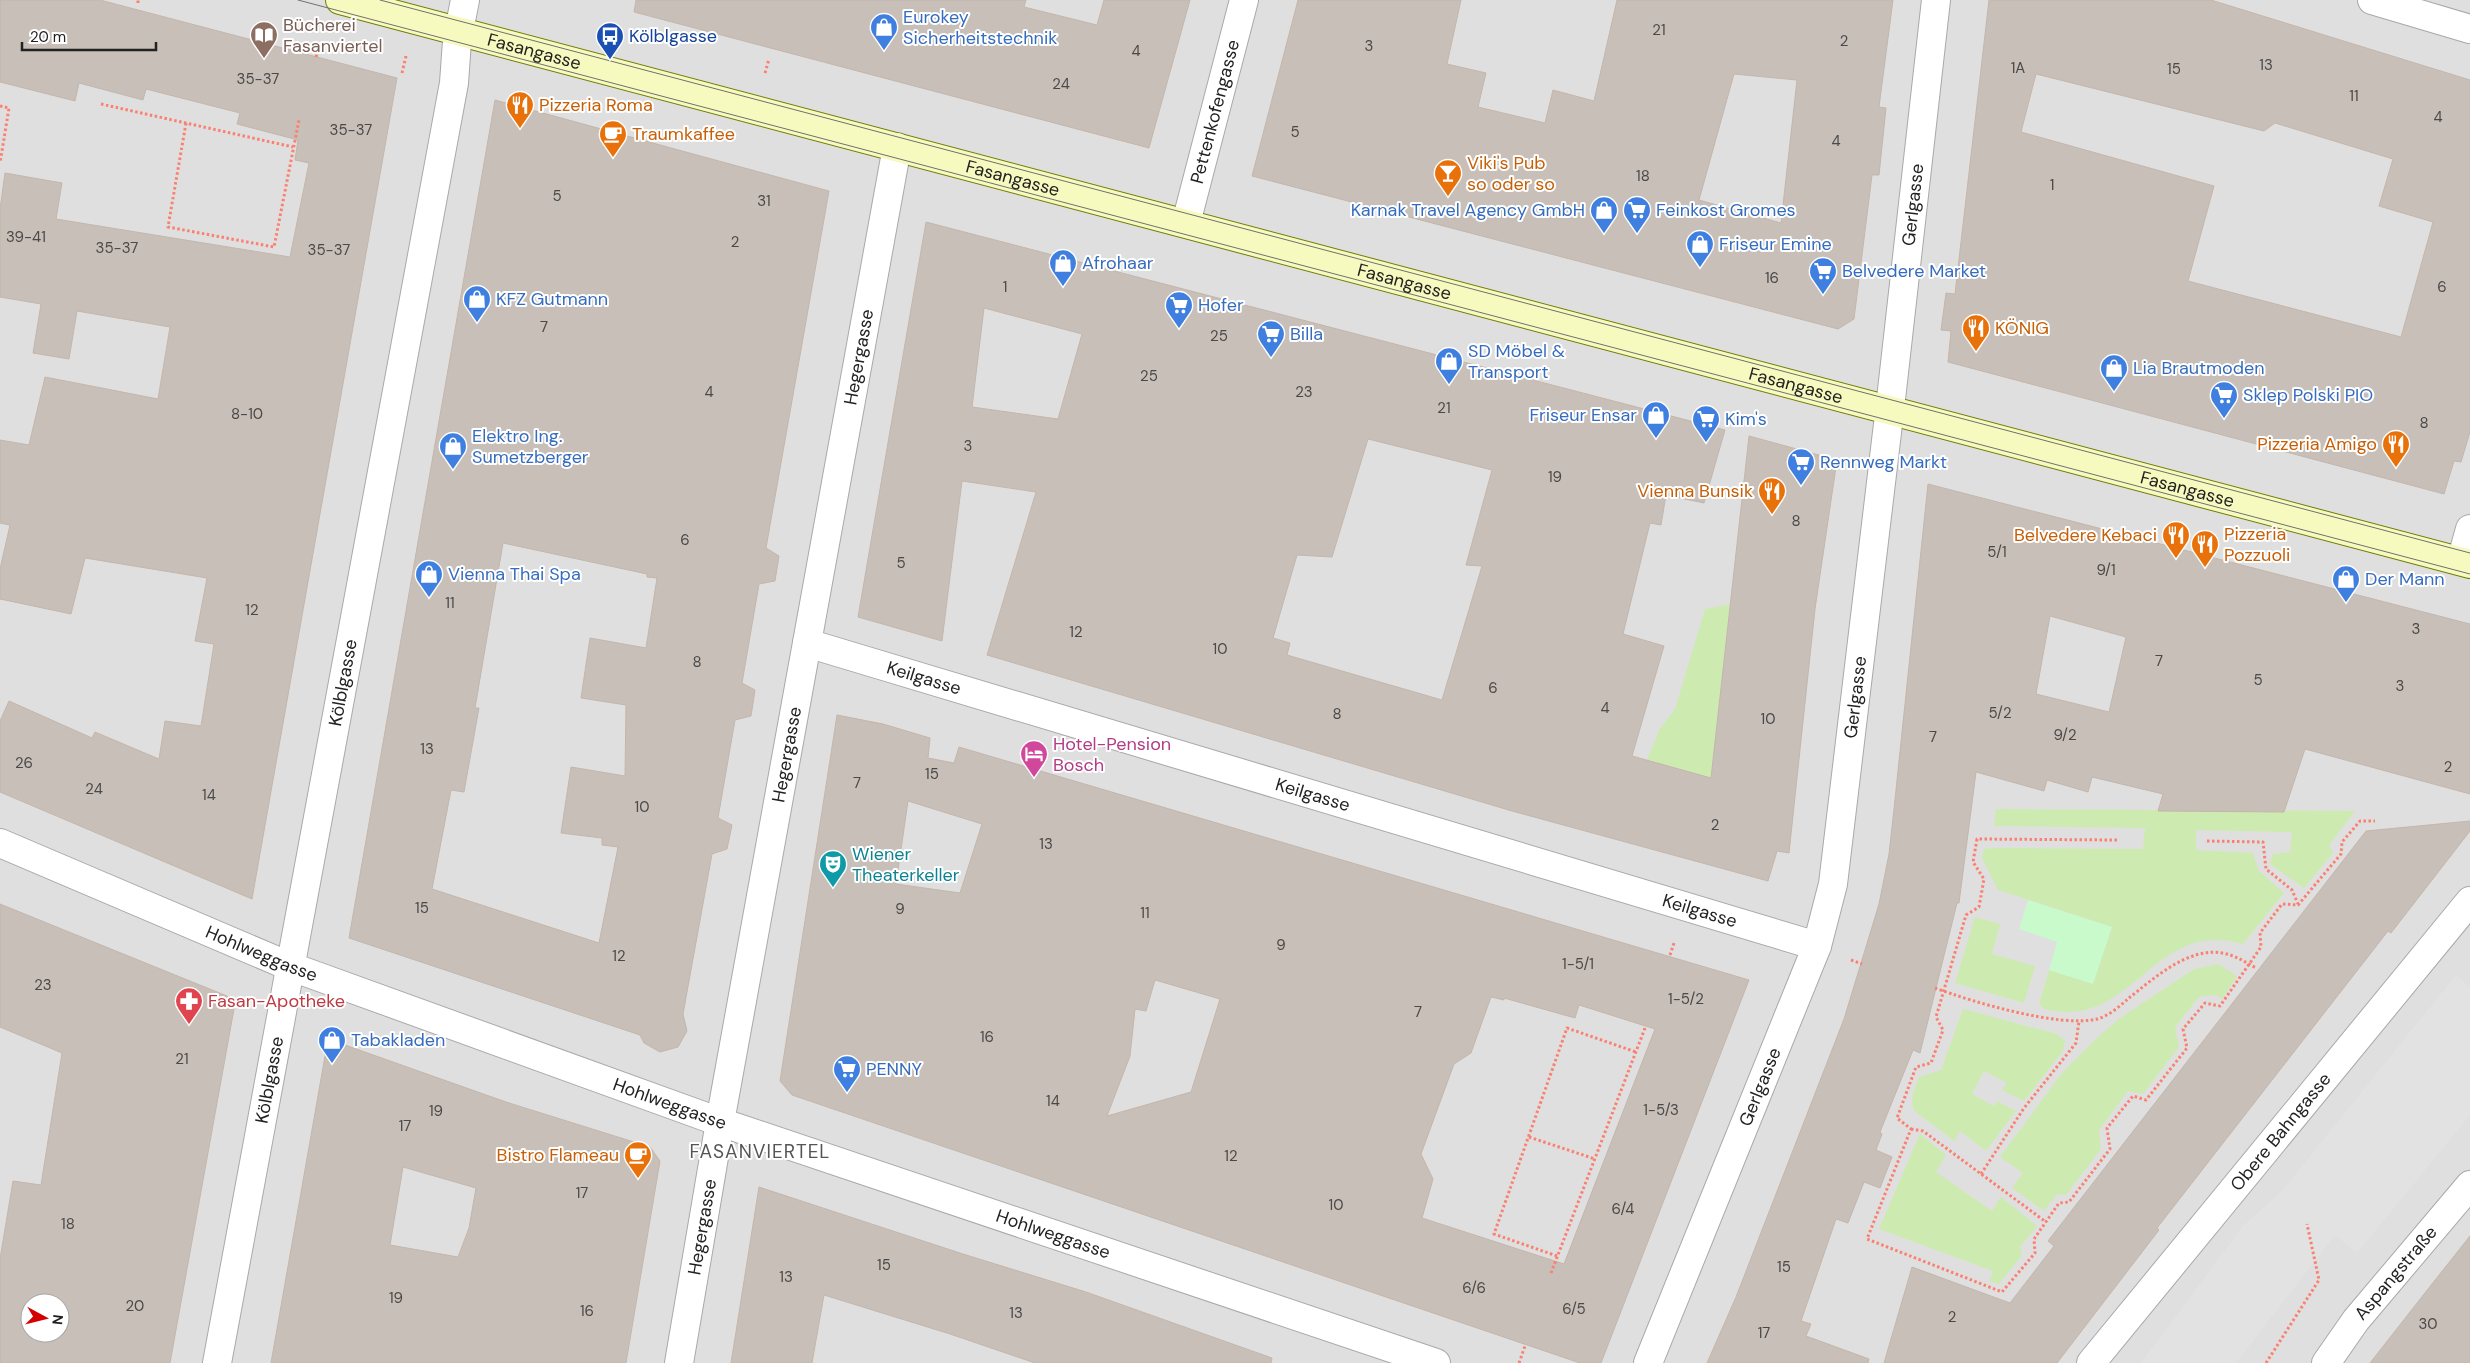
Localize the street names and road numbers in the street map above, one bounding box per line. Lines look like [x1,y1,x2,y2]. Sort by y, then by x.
street label: Fasangasse [485,28,584,75]
street label: Pettenkofengasse [1185,37,1245,186]
street label: Fasangasse [963,154,1062,202]
street label: Gerlgasse [1896,162,1929,247]
street label: Fasangasse [1355,258,1454,306]
street label: Hegergasse [838,307,879,407]
street label: Fasangasse [1746,362,1845,409]
street label: Fasangasse [2138,465,2237,513]
street label: Kölblgasse [323,637,363,728]
street label: Gerlgasse [1838,655,1872,740]
street label: Keilgasse [884,656,964,701]
street label: Hegergasse [766,705,807,804]
street label: Keilgasse [1273,772,1353,817]
street label: Keilgasse [1660,888,1740,933]
street label: Hohlweggasse [202,920,321,987]
street label: Kölblgasse [250,1034,289,1125]
street label: Gerlgasse [1733,1044,1787,1130]
street label: Obere Bahngasse [2225,1068,2336,1196]
street label: Hohlweggasse [610,1072,730,1135]
street label: Hegergasse [682,1177,722,1277]
street label: Hohlweggasse [993,1204,1113,1265]
street label: Aspangstraße [2349,1221,2442,1325]

